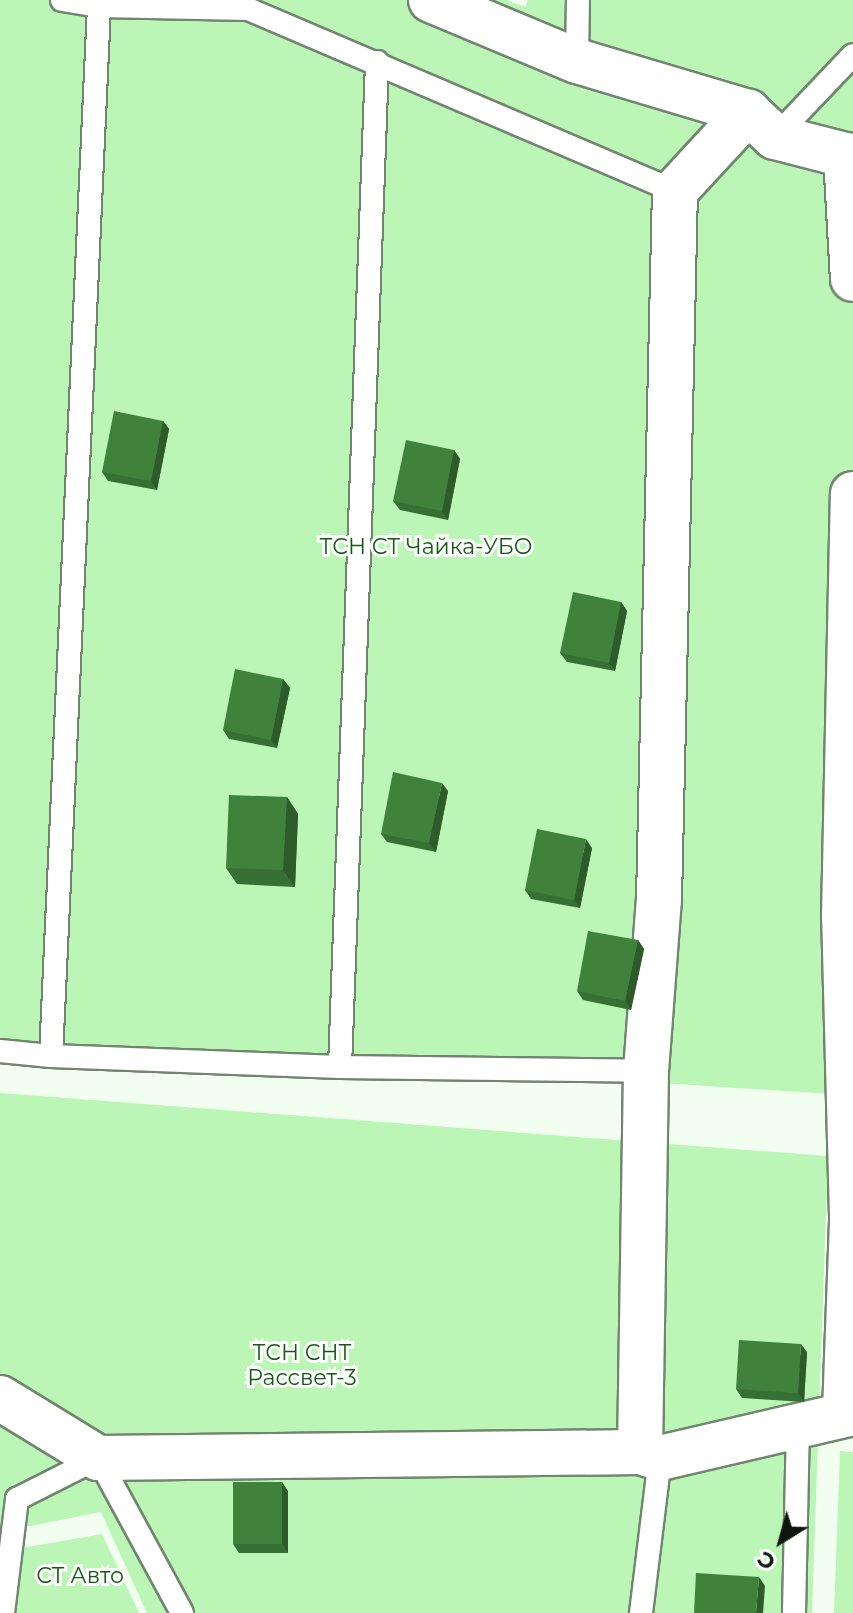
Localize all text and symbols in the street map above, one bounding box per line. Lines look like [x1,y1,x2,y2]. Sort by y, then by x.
park label: ТСН СТ Чайка-УБО [320,534,532,560]
park label: ТСН СНТ Рассвет-3 [247,1339,357,1390]
north arrow [741,1501,821,1581]
text: С [752,1545,781,1576]
park label: СТ Авто [36,1563,124,1589]

